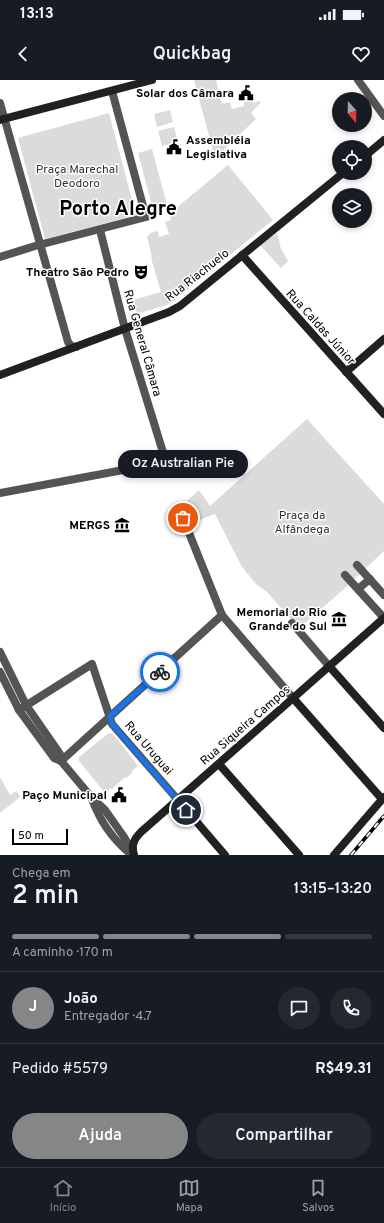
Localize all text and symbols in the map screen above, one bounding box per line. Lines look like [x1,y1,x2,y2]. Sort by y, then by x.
text: 13:13 [20,5,54,24]
icon: back [12,43,34,65]
text: Quickbag [153,43,231,66]
icon: heart [350,43,372,65]
public building icon: Solar dos Câmara [237,84,255,102]
place label: Solar dos Câmara [136,86,234,102]
north arrow [332,92,372,132]
map controls [332,92,372,228]
place label: Assembléia Legislativa [186,133,251,163]
public building icon: Assembléia Legislativa [165,138,183,156]
button: locate [332,140,372,180]
park label: Praça Marechal Deodoro [36,162,118,192]
button: layers [332,188,372,228]
district label: Porto Alegre [59,197,177,223]
street label: Rua Riachuelo [162,246,233,306]
theatre icon: Theatro São Pedro [132,263,150,281]
place label: Theatro São Pedro [26,265,129,281]
street label: Rua Caldas Júnior [282,286,359,369]
street label: Rua General Câmara [119,288,165,399]
callout: Oz Australian Pie [118,450,248,478]
text: Oz Australian Pie [132,456,234,472]
pin [166,501,200,535]
icon: bag [172,507,194,529]
park label: Praça da Alfândega [274,508,330,538]
museum icon: MERGS [113,516,131,534]
place label: MERGS [69,518,110,534]
place label: Memorial do Rio Grande do Sul [237,605,327,635]
museum icon: Memorial do Rio Grande do Sul [330,610,348,628]
courier [140,652,180,692]
icon: bike [149,661,171,683]
street label: Rua Siqueira Campos [197,682,294,769]
street label: Rua Uruguai [120,718,176,779]
public building icon: Paço Municipal [110,786,128,804]
place label: Paço Municipal [22,788,107,804]
pin [169,793,203,827]
icon: home [175,799,197,821]
scale bar [12,827,68,846]
text: 50 m [18,829,44,843]
text: Chega em [12,866,71,882]
text: 2 min [12,880,79,913]
text: 13:15–13:20 [294,880,372,899]
text: A caminho · 170 m [12,945,113,961]
button: chat [278,987,320,1029]
button: phone [330,987,372,1029]
text: João [64,990,98,1009]
text: J [29,998,37,1017]
text: Entregador · 4.7 [64,1009,152,1025]
text: Pedido #5579 [12,1060,108,1079]
text: R$49.31 [315,1060,372,1079]
button: Ajuda [12,1113,188,1159]
button: Compartilhar [196,1113,372,1159]
tab: Início [50,1177,76,1215]
tab: Mapa [176,1177,203,1215]
tab: Salvos [302,1177,334,1215]

